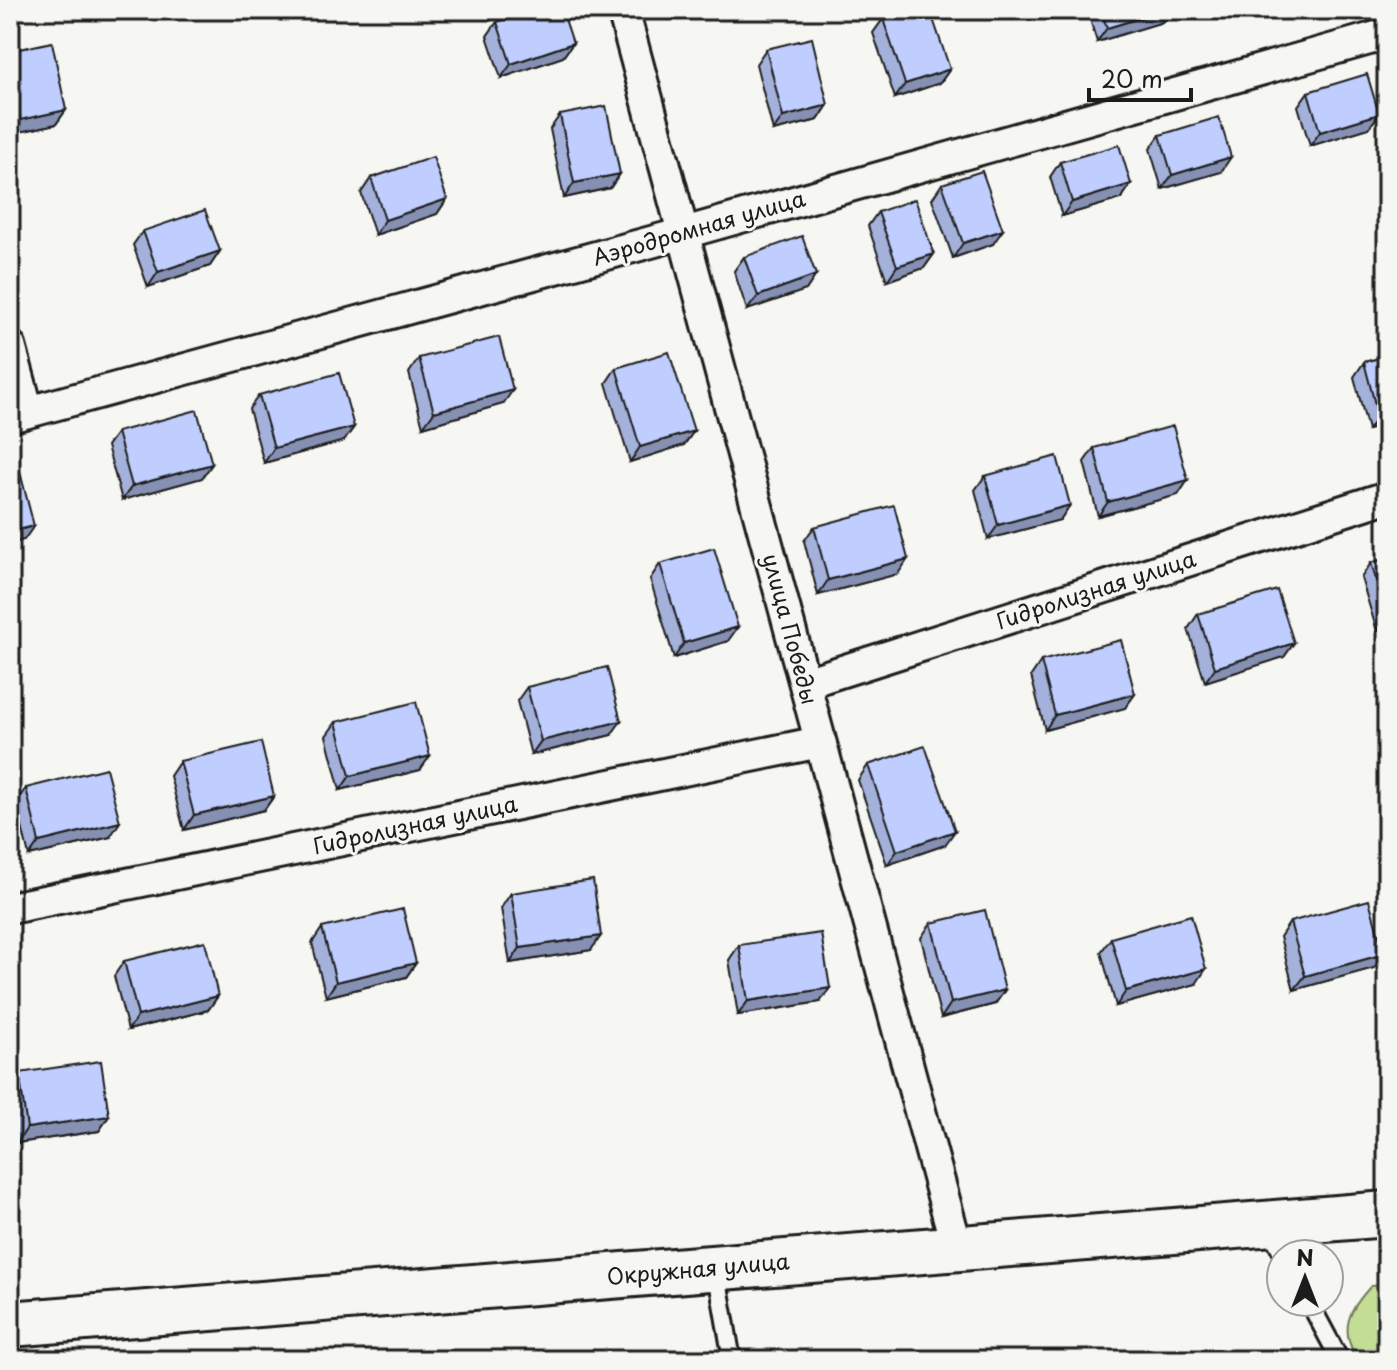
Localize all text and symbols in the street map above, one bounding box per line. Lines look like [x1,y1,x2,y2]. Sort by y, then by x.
scale bar [1089,52,1191,102]
text: 20 m [1101,60,1163,96]
street label: Аэродромная улица [588,180,809,273]
street label: Гидролизная улица [991,541,1200,636]
street label: улица Победы [755,549,827,708]
street label: Гидролизная улица [309,786,520,861]
north arrow [1265,1238,1345,1318]
text: N [1296,1240,1314,1273]
street label: Окружная улица [605,1243,791,1292]

